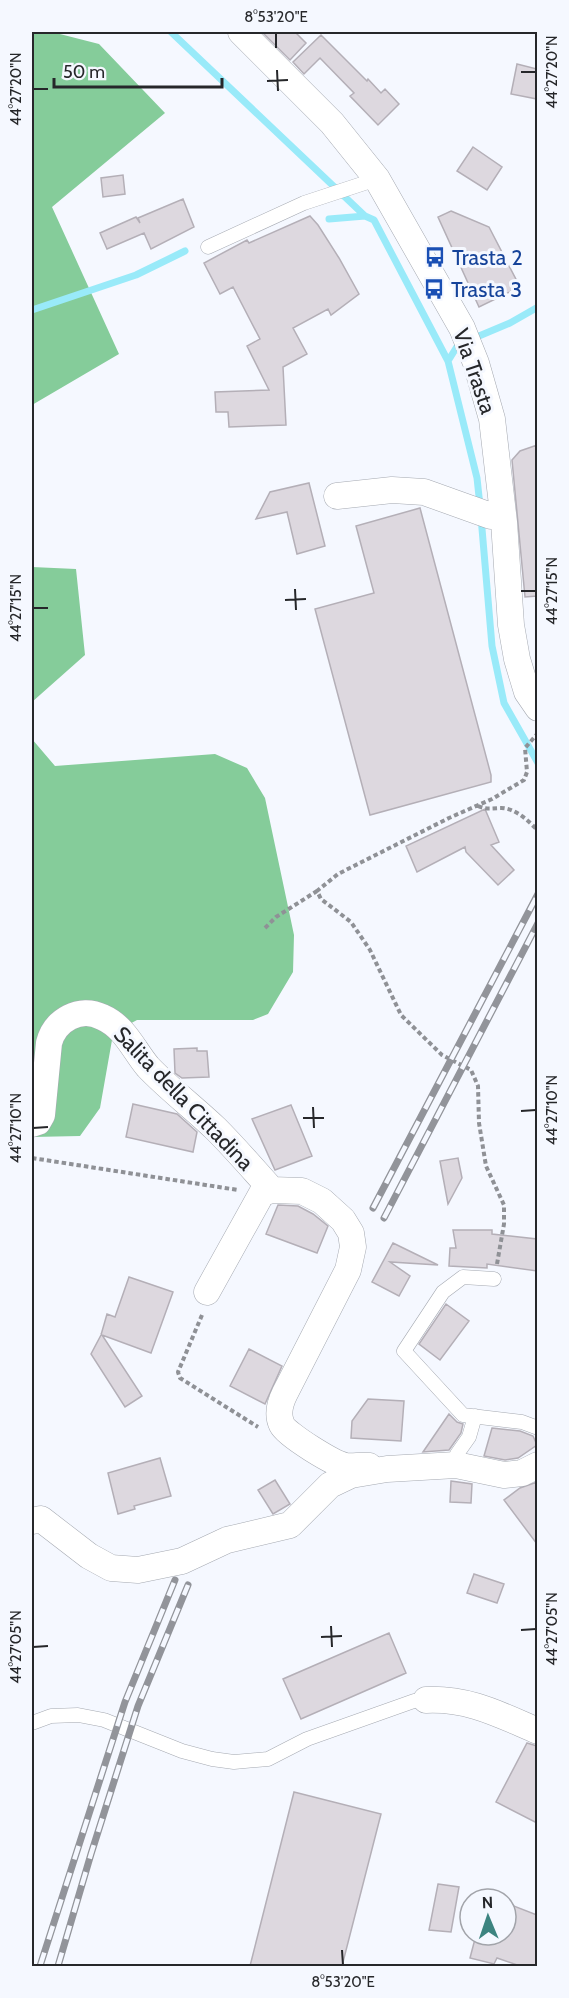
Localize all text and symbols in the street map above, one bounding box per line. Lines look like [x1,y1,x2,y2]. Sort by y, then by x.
text: 8°53'20"E [244,8,308,26]
text: 44°27'20"N [543,35,561,109]
scale bar [54,51,222,89]
text: 44°27'20"N [7,52,25,126]
text: 50 m [63,61,105,83]
place label: Trasta 2 [452,244,523,271]
bus stop icon: Trasta 2 [423,245,447,269]
place label: Trasta 3 [451,276,522,303]
bus stop icon: Trasta 3 [422,277,446,301]
street label: Via Trasta [447,325,502,418]
text: 44°27'15"N [543,557,561,625]
text: 44°27'15"N [7,574,25,642]
street label: Salita della Cittadina [108,1021,259,1176]
text: 44°27'10"N [543,1075,561,1145]
text: 44°27'10"N [7,1093,25,1163]
text: 44°27'05"N [543,1592,561,1666]
text: 44°27'05"N [7,1610,25,1684]
north arrow [458,1887,518,1947]
text: N [482,1893,493,1912]
text: 8°53'20"E [311,1973,375,1991]

